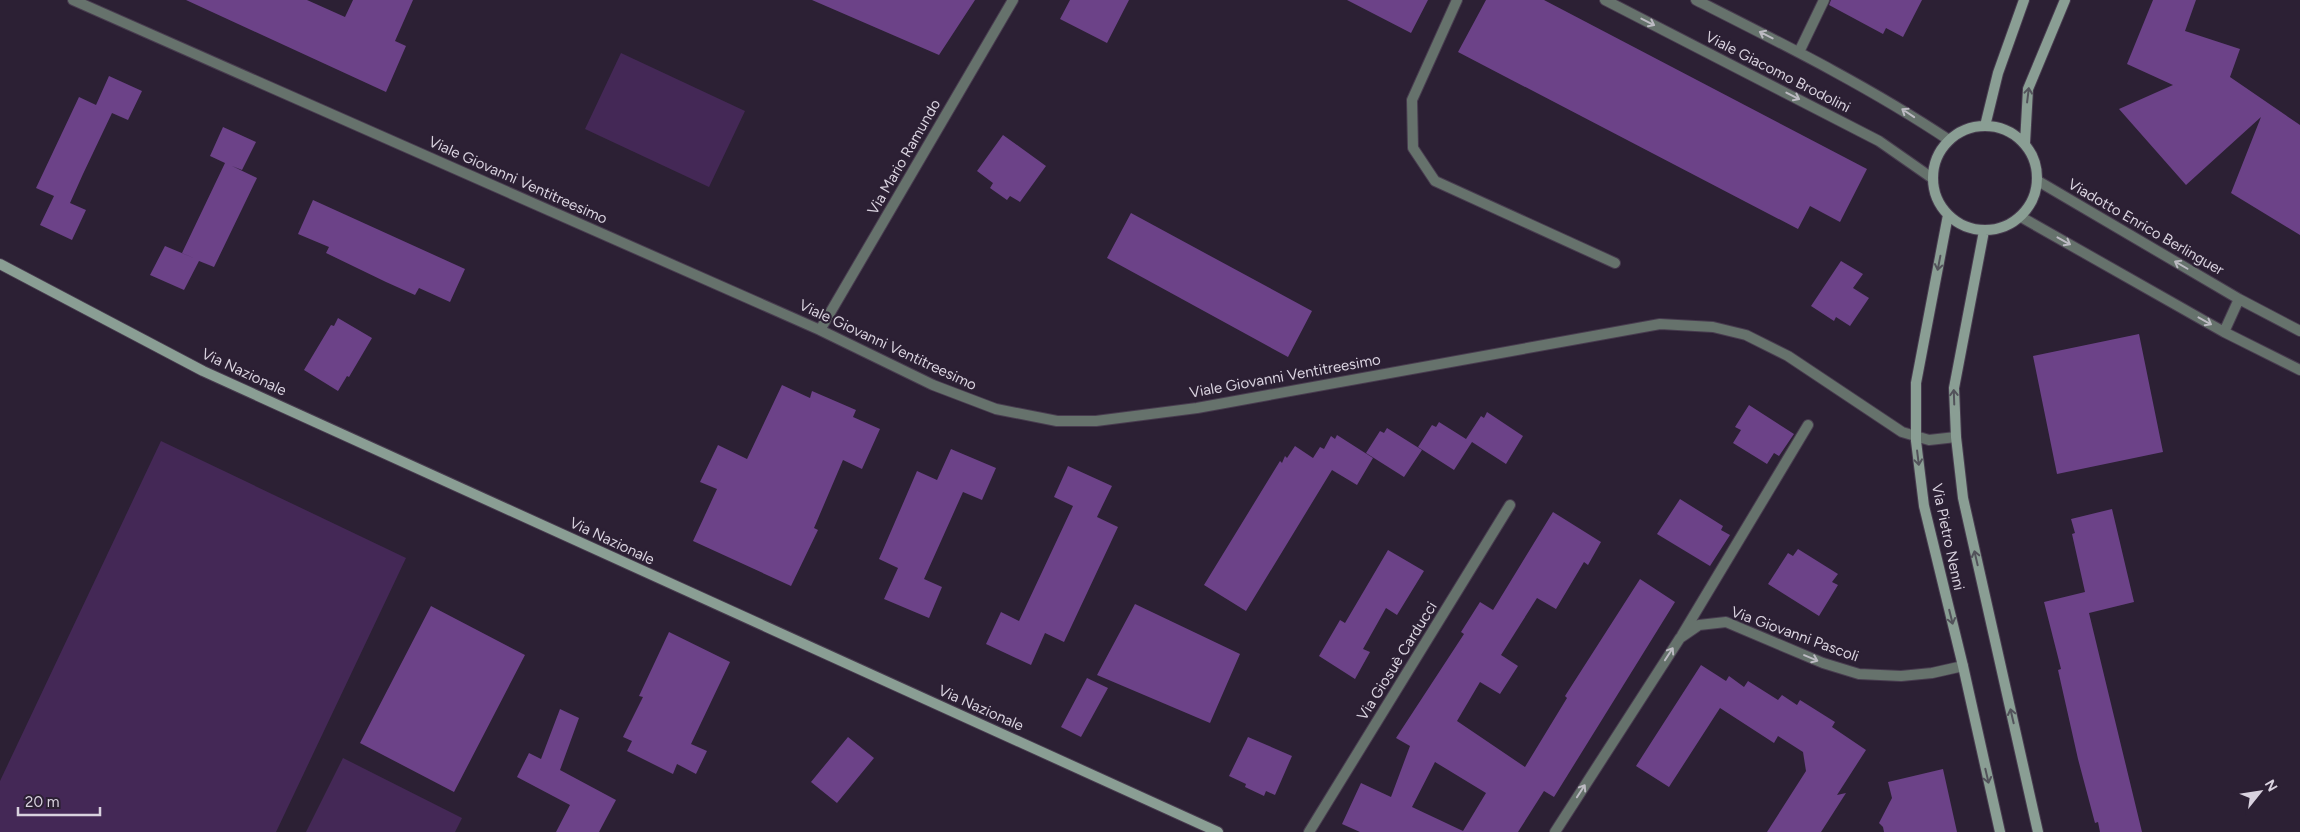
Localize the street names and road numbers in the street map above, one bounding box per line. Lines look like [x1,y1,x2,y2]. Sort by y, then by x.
street label: Viale Giacomo Brodolini [1703,28,1853,116]
street label: Via Mario Ramundo [864,96,945,218]
street label: Viale Giovanni Ventitreesimo [426,132,610,228]
street label: Viadotto Enrico Berlinguer [2065,175,2227,279]
street label: Viale Giovanni Ventitreesimo [796,296,980,394]
street label: Via Nazionale [199,344,289,400]
street label: Viale Giovanni Ventitreesimo [1188,350,1382,402]
street label: Via Pietro Nenni [1928,482,1968,592]
street label: Via Nazionale [567,513,657,569]
street label: Via Giosuè Carducci [1353,598,1441,724]
street label: Via Giovanni Pascoli [1729,603,1861,665]
street label: Via Nazionale [936,681,1026,735]

